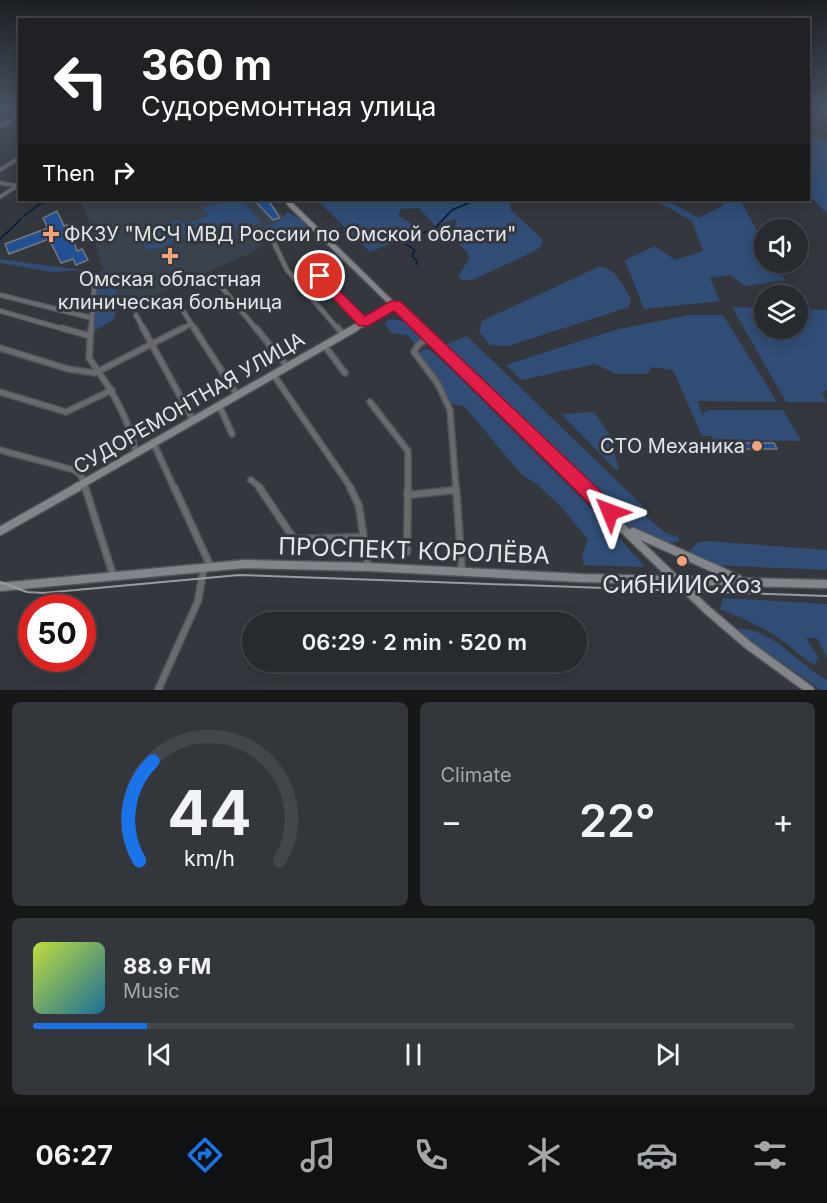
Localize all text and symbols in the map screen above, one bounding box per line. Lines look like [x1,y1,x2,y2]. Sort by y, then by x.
text: 360 m [141,39,272,90]
icon: left [42,42,120,120]
text: Судоремонтная улица [141,90,436,123]
icon: right [107,156,140,189]
text: Then [42,160,95,186]
map controls [754,219,808,339]
button: sound [754,219,808,273]
place label: ФКЗУ "МСЧ МВД России по Омской области" [64,222,516,246]
marker: ФКЗУ "МСЧ МВД России по Омской области" [42,225,60,243]
marker: Омская областная клиническая больница [161,247,179,265]
pin [294,250,345,301]
icon: arrive [303,259,336,292]
place label: Омская областная клиническая больница [58,267,282,314]
button: layers [754,285,808,339]
street label: СУДОРЕМОНТНАЯ УЛИЦА [69,327,309,479]
place label: СТО Механика [600,434,745,458]
marker: СТО Механика [750,439,764,453]
position arrow [578,480,642,544]
street label: ПРОСПЕКТ КОРОЛЁВА [278,531,550,570]
marker: СибНИИСХоз [675,554,689,568]
place label: СибНИИСХоз [602,570,762,599]
speed limit sign: 50 [18,594,96,672]
text: 06:29 · 2 min · 520 m [302,629,527,655]
text: Climate [441,763,512,787]
text: 44 [168,775,252,850]
text: 22° [579,793,656,848]
text: − [441,801,462,841]
text: + [772,801,794,841]
text: km/h [184,845,235,871]
text: 88.9 FM [123,953,211,979]
text: Music [123,979,180,1003]
icon: previous [143,1038,176,1071]
icon: pause [397,1038,430,1071]
icon: next [651,1038,684,1071]
icon: directions [184,1134,226,1176]
icon: music [297,1134,339,1176]
icon: phone [410,1134,452,1176]
icon: climate [523,1134,565,1176]
icon: car [636,1134,678,1176]
icon: filters [749,1134,791,1176]
text: 06:27 [36,1139,113,1172]

